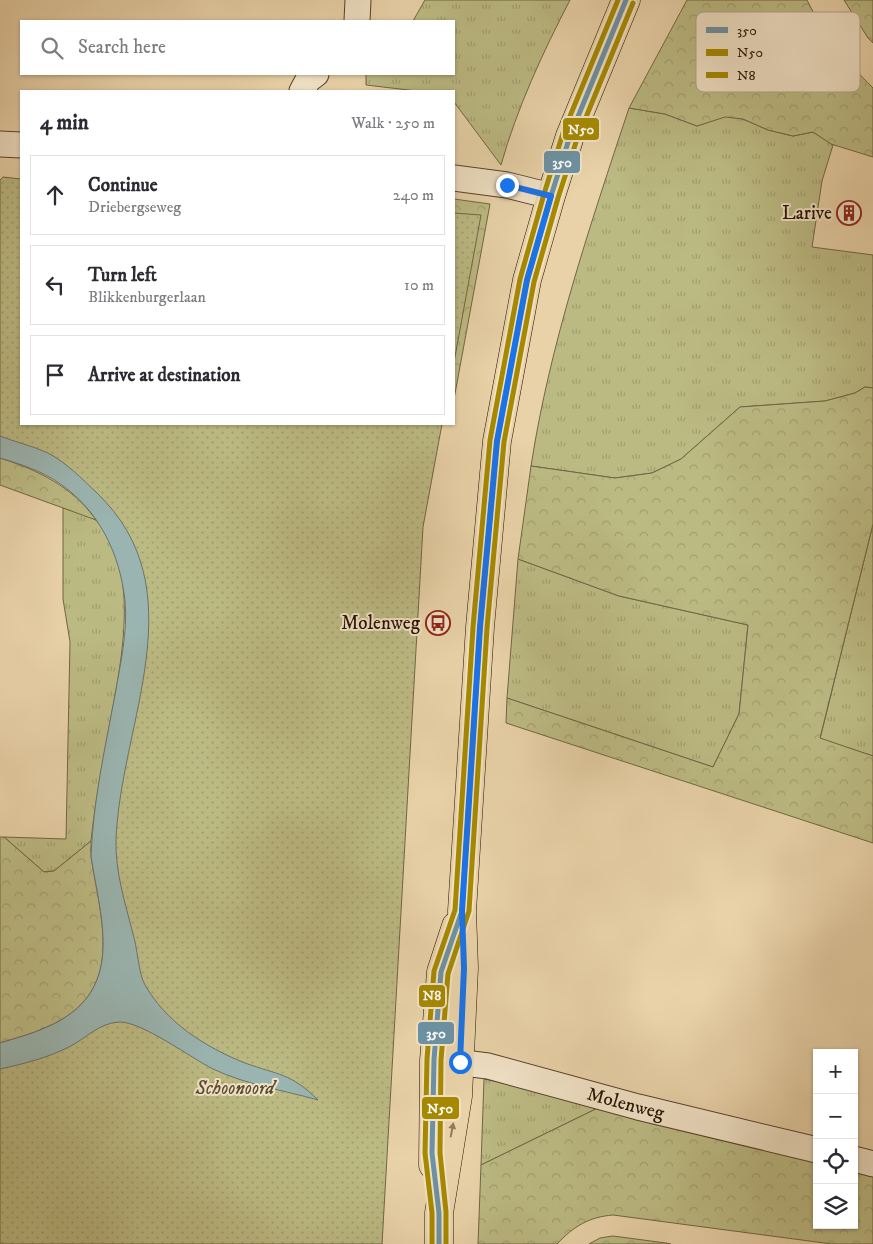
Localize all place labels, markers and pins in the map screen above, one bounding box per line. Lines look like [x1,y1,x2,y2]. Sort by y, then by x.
building icon: Larive [836,200,862,226]
place label: Larive [782,202,832,225]
bus stop icon: Molenweg [425,610,451,636]
place label: Molenweg [341,612,421,635]

